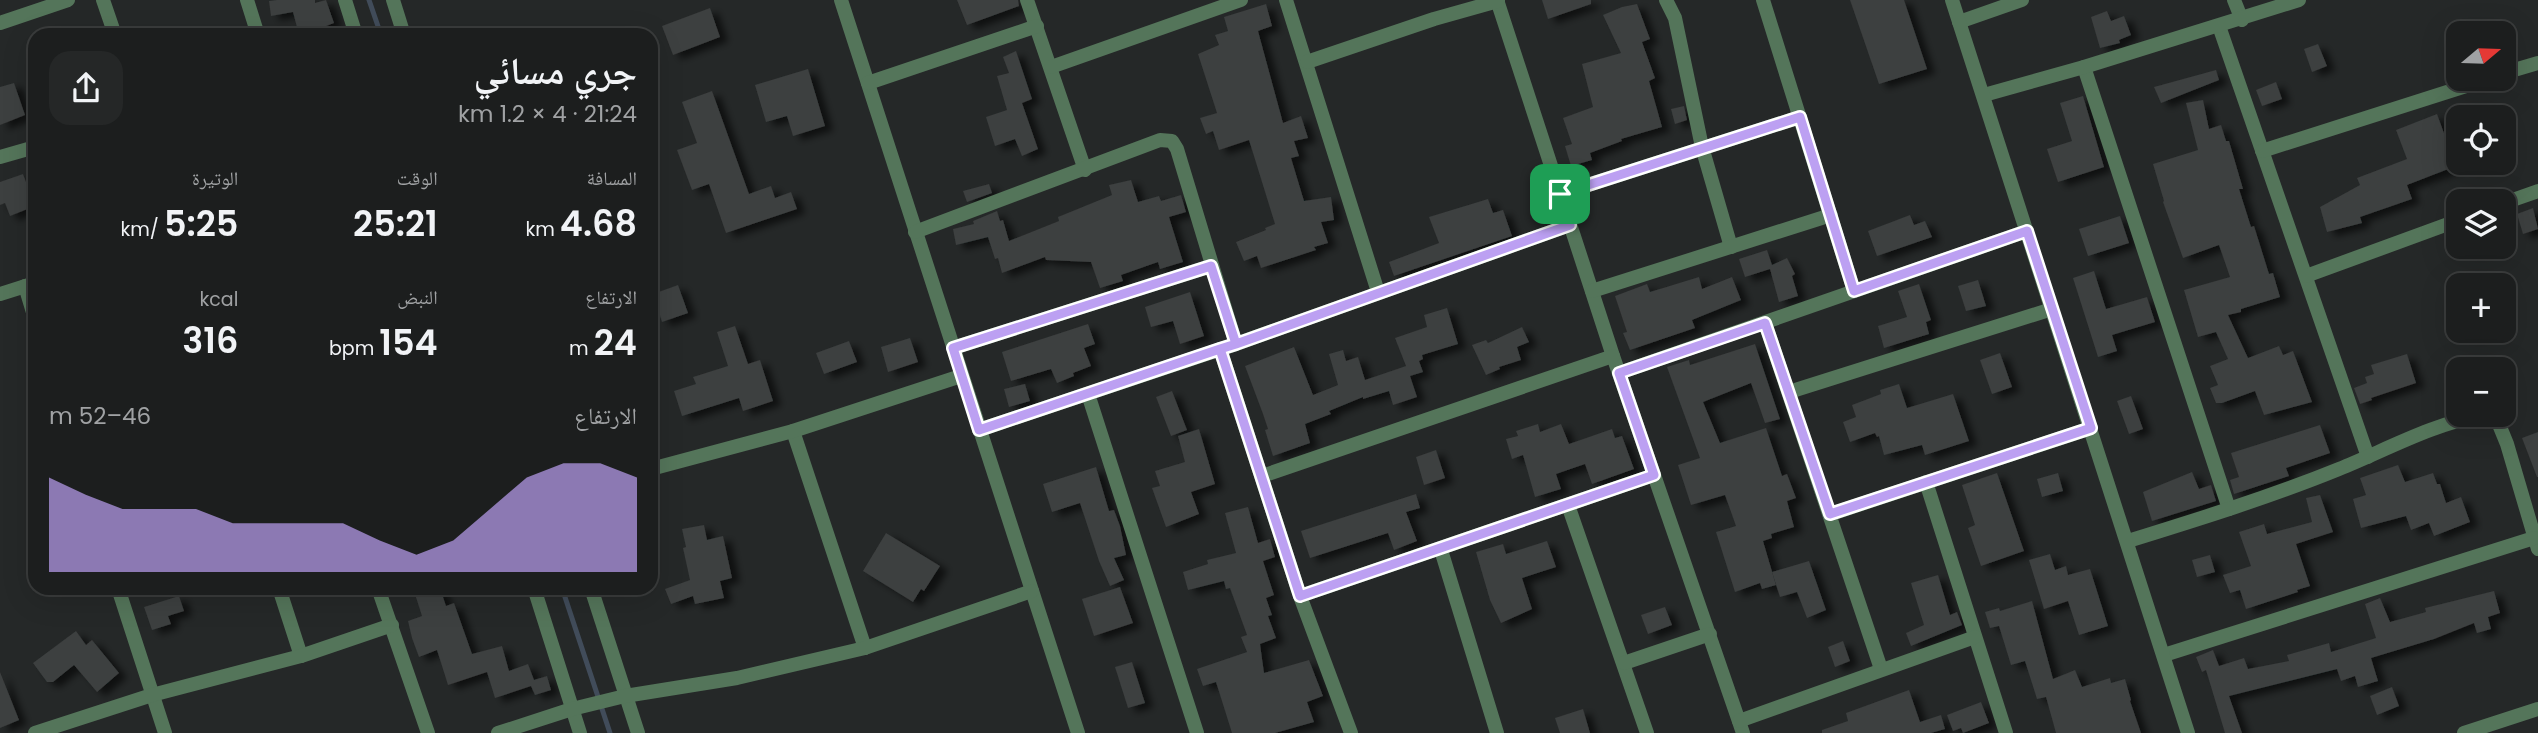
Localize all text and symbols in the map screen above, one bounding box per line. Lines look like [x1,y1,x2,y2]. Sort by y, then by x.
north arrow [2446,21,2516,91]
map controls [2446,21,2516,427]
text: جري مسائي [473,44,637,97]
button: share [49,51,123,125]
text: 21:24 · 4 × 1.2 km [458,98,637,130]
button: locate [2446,105,2516,175]
pin [1530,164,1590,224]
text: الوتيرة [192,165,238,192]
text: الوقت [397,165,438,192]
text: المسافة [587,165,637,192]
icon: arrive [1541,175,1579,213]
button: layers [2446,189,2516,259]
text: 5:25 [164,199,238,248]
text: 25:21 [353,199,438,248]
text: 4.68 [560,199,637,248]
text: /km [120,216,164,243]
text: km [525,216,560,243]
button: + [2446,273,2516,343]
text: النبض [397,284,438,311]
text: الارتفاع [585,284,637,311]
text: kcal [200,286,238,313]
text: 316 [182,316,238,365]
text: 154 [379,318,438,367]
text: 24 [594,318,637,367]
text: bpm [329,335,379,362]
text: m [569,335,594,362]
button: − [2446,357,2516,427]
text: 46–52 m [49,400,151,432]
text: الارتفاع [574,400,637,432]

